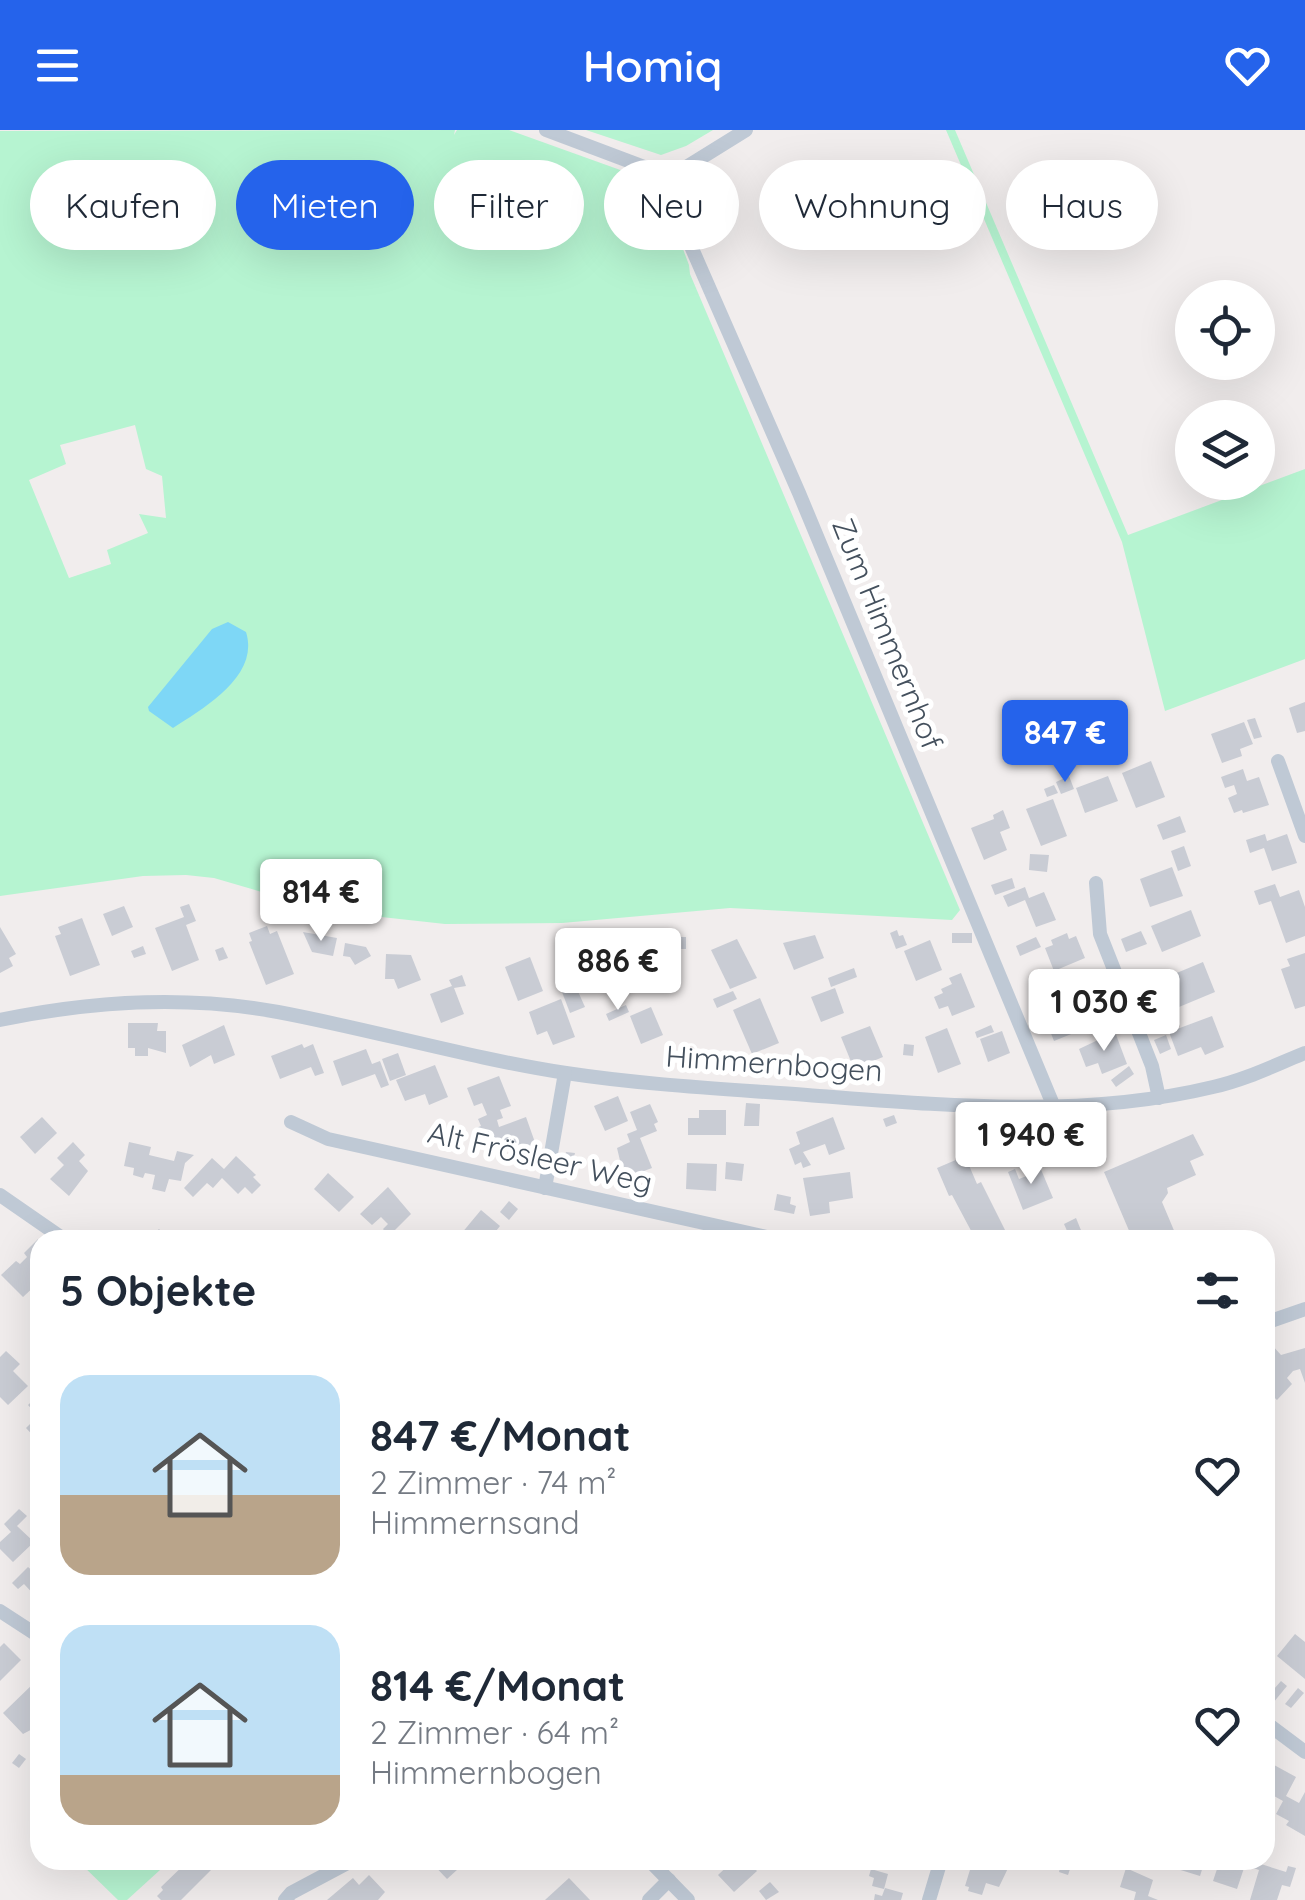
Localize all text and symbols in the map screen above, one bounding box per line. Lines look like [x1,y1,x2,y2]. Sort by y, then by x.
text: Homiq [583,37,722,93]
icon: menu [30,38,85,93]
icon: heart [1220,38,1275,93]
chip: Kaufen [30,160,216,250]
chip: Mieten [236,160,414,250]
chip: Filter [434,160,584,250]
chip: Neu [604,160,739,250]
chip: Wohnung [759,160,986,250]
chip: Haus [1006,160,1158,250]
map controls [1175,280,1275,500]
button: locate [1175,280,1275,380]
button: layers [1175,400,1275,500]
street label: Zum Himmernhof [824,512,952,755]
pin: 847 € [995,700,1135,785]
text: 847 € [1024,712,1106,752]
pin: 814 € [251,859,391,944]
text: 814 € [282,871,360,911]
pin: 886 € [548,928,688,1013]
text: 886 € [577,940,659,980]
pin: 1 030 € [1012,969,1196,1054]
text: 1 030 € [1051,981,1157,1021]
street label: Himmernbogen [664,1036,884,1090]
pin: 1 940 € [939,1102,1123,1187]
street label: Alt Frösleer Weg [424,1113,656,1201]
text: 1 940 € [977,1114,1085,1154]
icon: filters [1190,1263,1245,1318]
text: 5 Objekte [60,1264,256,1317]
text: 847 €/Monat [370,1409,631,1462]
icon: home [140,1415,260,1535]
icon: heart [1190,1448,1245,1503]
text: 2 Zimmer · 74 m² [370,1462,616,1502]
text: Himmernsand [370,1502,580,1542]
text: 814 €/Monat [370,1659,625,1712]
icon: home [140,1665,260,1785]
icon: heart [1190,1698,1245,1753]
text: 2 Zimmer · 64 m² [370,1712,619,1752]
text: Himmernbogen [370,1752,602,1792]

